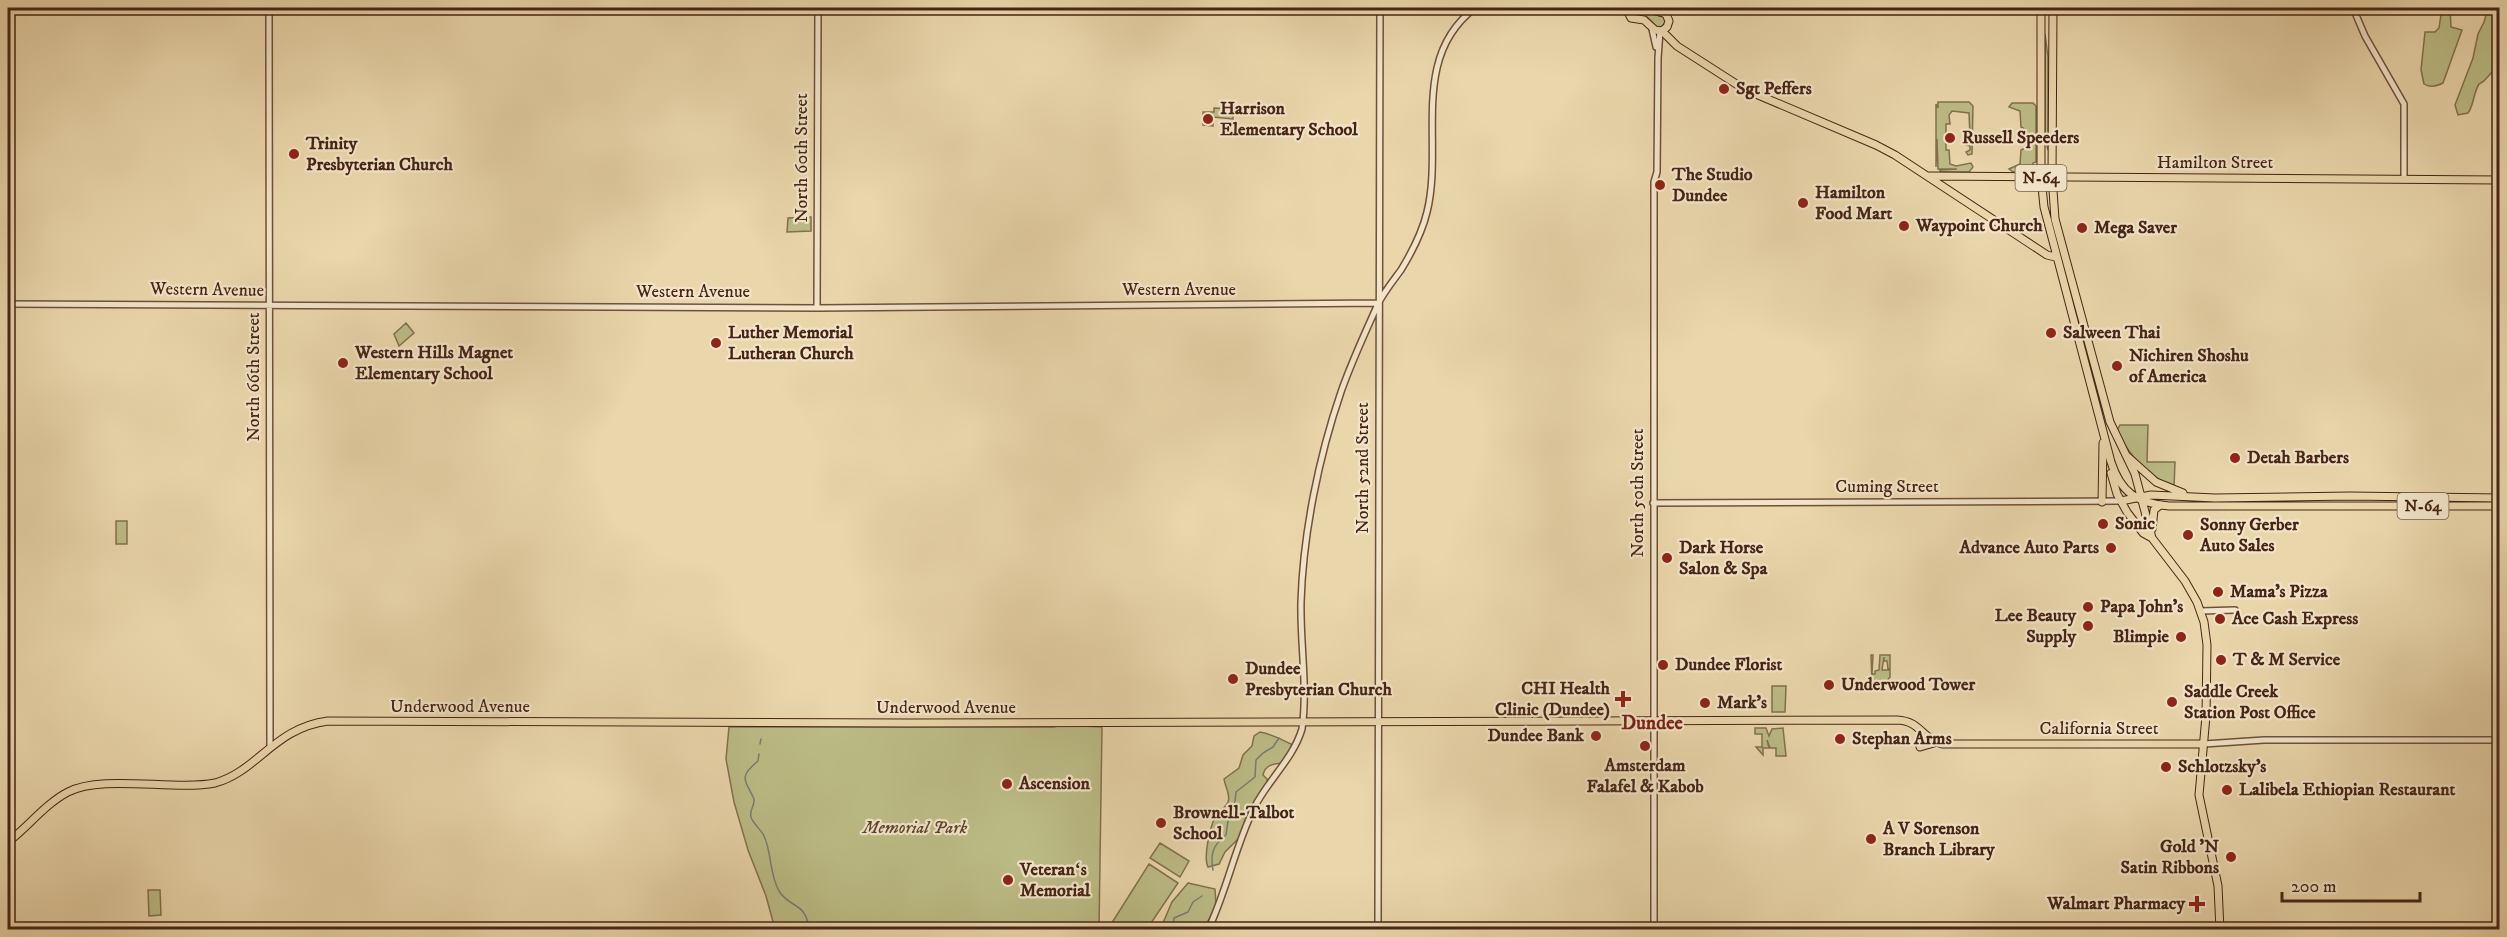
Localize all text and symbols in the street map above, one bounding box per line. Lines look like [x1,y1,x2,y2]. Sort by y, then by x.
place label: Sgt Peffers [1736,78,1812,100]
marker: Sgt Peffers [1717,82,1731,96]
street label: North 60th Street [791,93,813,223]
place label: Harrison Elementary School [1220,98,1358,141]
marker: Harrison Elementary School [1201,112,1215,126]
place label: Russell Speeders [1962,127,2079,149]
marker: Russell Speeders [1943,131,1957,145]
place label: Trinity Presbyterian Church [305,133,453,176]
marker: Trinity Presbyterian Church [287,147,301,161]
street label: Hamilton Street [2157,152,2274,174]
place label: The Studio Dundee [1671,164,1753,207]
road number: N-64 [2016,165,2066,191]
marker: The Studio Dundee [1653,178,1667,192]
place label: Hamilton Food Mart [1815,182,1893,225]
marker: Hamilton Food Mart [1796,196,1810,210]
place label: Waypoint Church [1915,215,2043,237]
place label: Mega Saver [2094,217,2177,239]
marker: Waypoint Church [1897,219,1911,233]
marker: Mega Saver [2075,221,2089,235]
street label: Western Avenue [149,278,264,302]
street label: Western Avenue [1121,279,1236,301]
street label: Western Avenue [635,281,750,303]
street label: North 66th Street [243,312,265,442]
place label: Luther Memorial Lutheran Church [728,322,854,365]
place label: Salween Thai [2063,322,2161,344]
marker: Salween Thai [2044,326,2058,340]
marker: Luther Memorial Lutheran Church [709,336,723,350]
place label: Western Hills Magnet Elementary School [354,342,513,385]
place label: Nichiren Shoshu of America [2129,345,2249,388]
marker: Western Hills Magnet Elementary School [336,356,350,370]
marker: Nichiren Shoshu of America [2110,359,2124,373]
street label: North 52nd Street [1352,402,1374,534]
street label: North 50th Street [1627,428,1649,558]
place label: Detah Barbers [2247,447,2349,469]
marker: Detah Barbers [2228,451,2242,465]
street label: Cuming Street [1835,476,1939,498]
road number: N-64 [2398,493,2448,519]
place label: Sonic [2115,513,2155,535]
place label: Sonny Gerber Auto Sales [2199,514,2299,557]
marker: Sonic [2096,517,2110,531]
marker: Sonny Gerber Auto Sales [2181,528,2195,542]
place label: Dark Horse Salon & Spa [1679,537,1768,580]
place label: Advance Auto Parts [1959,537,2099,559]
marker: Advance Auto Parts [2104,541,2118,555]
marker: Dark Horse Salon & Spa [1660,551,1674,565]
place label: Mama's Pizza [2230,581,2328,603]
marker: Mama's Pizza [2211,585,2225,599]
place label: Papa John's [2100,596,2183,618]
marker: Papa John's [2081,600,2095,614]
place label: Lee Beauty Supply [1995,605,2076,648]
place label: Ace Cash Express [2231,608,2358,630]
marker: Ace Cash Express [2213,612,2227,626]
marker: Lee Beauty Supply [2081,619,2095,633]
place label: Blimpie [2113,626,2170,648]
marker: Blimpie [2174,630,2188,644]
place label: T & M Service [2232,649,2341,671]
marker: T & M Service [2214,653,2228,667]
place label: Dundee Florist [1675,654,1783,676]
place label: Dundee Presbyterian Church [1245,658,1392,701]
marker: Dundee Florist [1656,658,1670,672]
marker: Dundee Presbyterian Church [1226,672,1240,686]
place label: Underwood Tower [1841,674,1975,696]
place label: CHI Health Clinic (Dundee) [1495,678,1611,721]
marker: Underwood Tower [1822,678,1836,692]
place label: Saddle Creek Station Post Office [2184,681,2316,724]
marker: CHI Health Clinic (Dundee) [1614,690,1632,708]
place label: Mark's [1717,692,1767,714]
marker: Saddle Creek Station Post Office [2165,695,2179,709]
street label: Underwood Avenue [390,696,530,718]
marker: Mark's [1698,696,1712,710]
street label: Underwood Avenue [876,697,1016,719]
district label: Dundee [1621,711,1683,736]
street label: California Street [2040,718,2159,740]
place label: Dundee Bank [1487,725,1585,747]
place label: Stephan Arms [1852,728,1952,750]
marker: Dundee Bank [1589,729,1603,743]
marker: Stephan Arms [1833,732,1847,746]
marker: Amsterdam Falafel & Kabob [1638,739,1652,753]
place label: Amsterdam Falafel & Kabob [1586,755,1704,798]
place label: Schlotzsky's [2178,756,2266,778]
marker: Schlotzsky's [2159,760,2173,774]
place label: Ascension [1018,773,1090,795]
marker: Ascension [1000,777,1014,791]
place label: Lalibela Ethiopian Restaurant [2239,779,2455,801]
marker: Lalibela Ethiopian Restaurant [2220,783,2234,797]
place label: Brownell-Talbot School [1173,802,1294,845]
marker: Brownell-Talbot School [1154,816,1168,830]
park label: Memorial Park [861,817,968,839]
place label: A V Sorenson Branch Library [1882,818,1995,861]
marker: A V Sorenson Branch Library [1864,832,1878,846]
place label: Gold 'N Satin Ribbons [2121,836,2219,879]
marker: Gold 'N Satin Ribbons [2224,850,2238,864]
place label: Veteranʻs Memorial [1019,859,1091,902]
scale bar [2282,865,2420,903]
marker: Veteranʻs Memorial [1001,873,1015,887]
text: 200 m [2291,876,2337,898]
place label: Walmart Pharmacy [2046,893,2185,915]
marker: Walmart Pharmacy [2190,897,2204,911]

